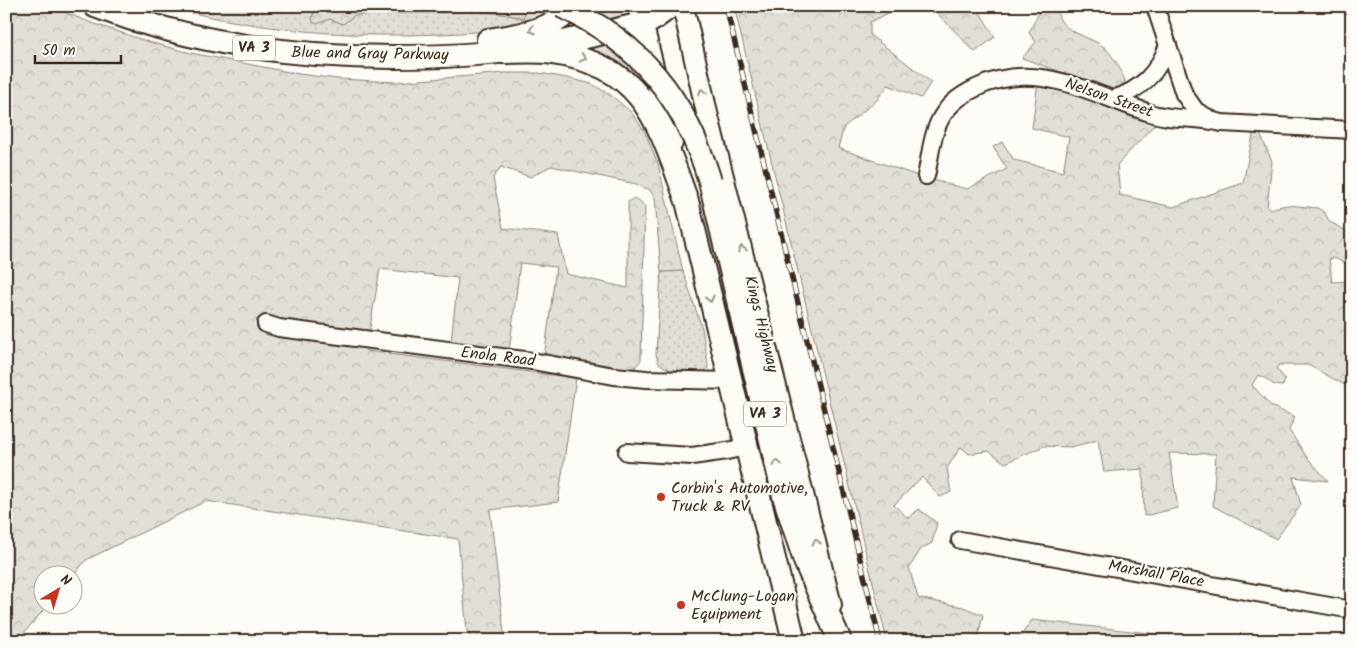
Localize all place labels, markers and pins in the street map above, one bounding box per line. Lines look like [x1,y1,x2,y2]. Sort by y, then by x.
place label: Corbin's Automotive, Truck & RV [671,476,808,519]
marker: Corbin's Automotive, Truck & RV [655,491,667,503]
place label: McClung-Logan Equipment [691,584,795,627]
marker: McClung-Logan Equipment [675,599,687,611]

